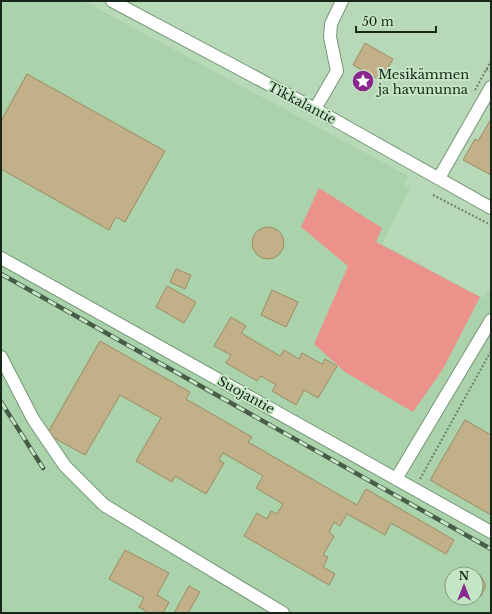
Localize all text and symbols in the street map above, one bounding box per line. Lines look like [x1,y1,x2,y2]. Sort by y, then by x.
scale bar [356,8,436,34]
text: 50 m [362,14,394,29]
place label: Mesikämmen ja havununna [376,66,469,98]
place icon: Mesikämmen ja havununna [350,68,376,94]
street label: Tikkalantie [265,78,339,128]
street label: Suojantie [215,372,277,418]
north arrow [444,566,484,606]
text: N [459,569,470,583]

